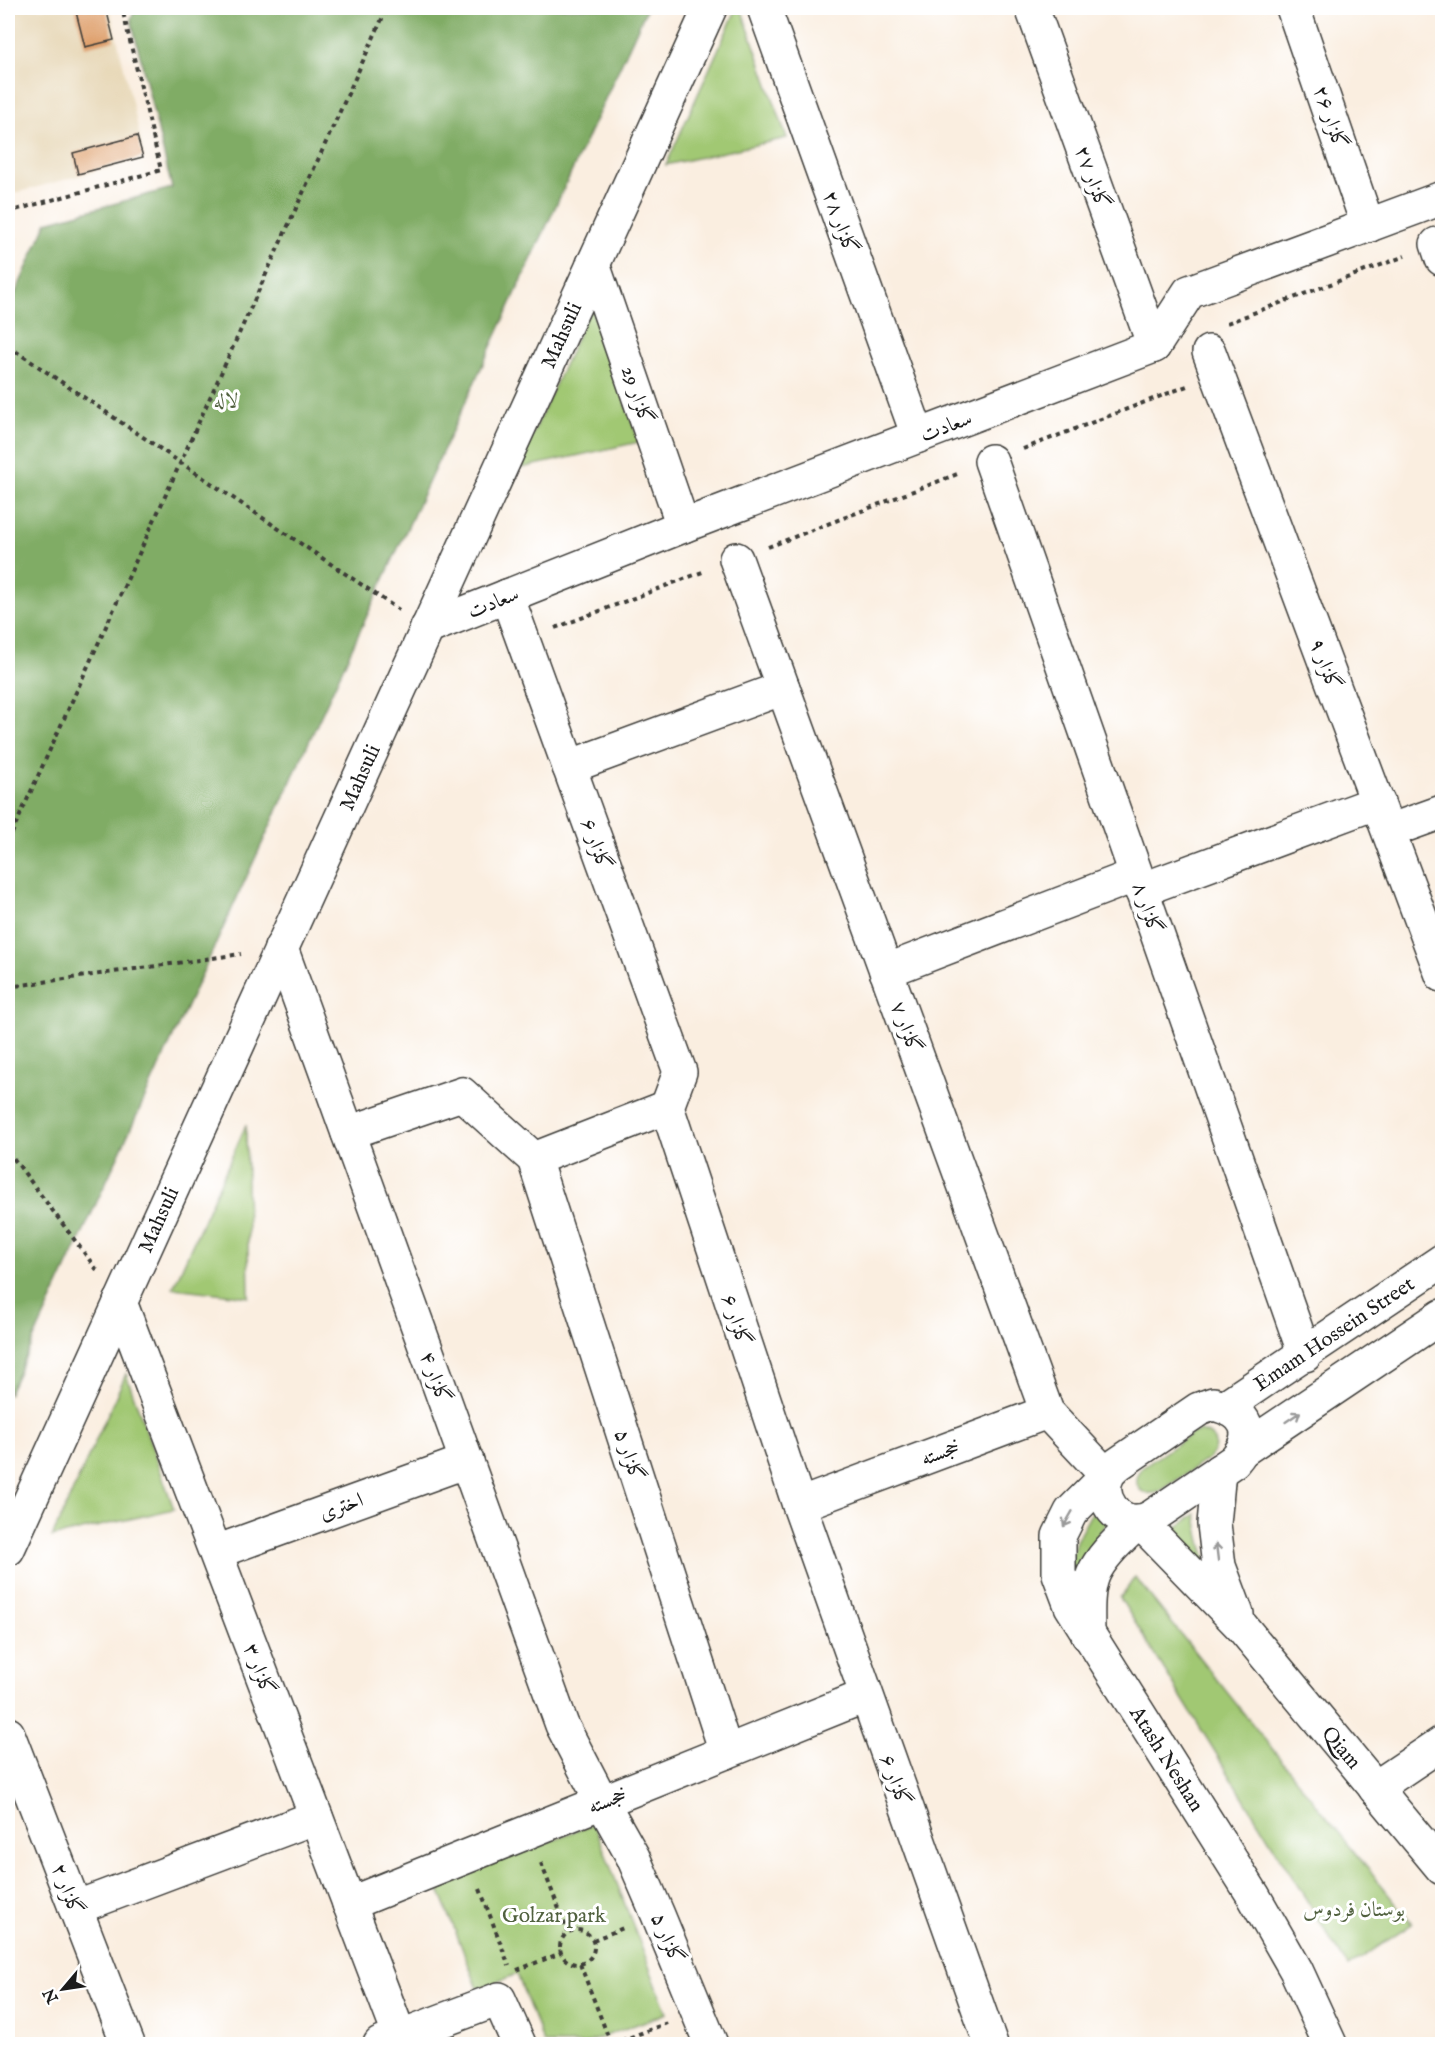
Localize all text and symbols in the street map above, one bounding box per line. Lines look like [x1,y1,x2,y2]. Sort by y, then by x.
street label: گلزار ۲۶ [1306,82,1354,153]
street label: گلزار ۲۷ [1068,142,1116,213]
street label: گلزار ۲۸ [816,187,864,258]
street label: Mahsuli [536,298,589,373]
street label: گلزار 29 [614,362,660,428]
park label: لاله [214,388,238,415]
street label: سعادت [917,405,976,450]
street label: سعادت [464,581,523,626]
street label: گلزار ۹ [1302,634,1348,694]
street label: Mahsuli [334,741,388,815]
street label: گلزار ۶ [574,814,618,874]
street label: گلزار ۸ [1125,879,1169,938]
street label: گلزار ۷ [884,997,928,1057]
street label: Mahsuli [133,1183,186,1257]
street label: Emam Hossein Street [1249,1271,1420,1398]
street label: گلزار ۶ [714,1291,758,1350]
street label: گلزار ۴ [413,1347,457,1407]
one-way arrow [1284,1411,1300,1423]
street label: گلزار ۵ [607,1426,651,1485]
street label: خجسته [917,1434,964,1473]
street label: اختری [316,1487,367,1528]
one-way arrow [1062,1510,1074,1527]
one-way arrow [1212,1543,1223,1563]
street label: گلزار ۳ [236,1639,282,1699]
street label: Atash Neshan [1122,1701,1209,1817]
street label: Qiam [1315,1721,1366,1775]
street label: گلزار ۶ [873,1750,917,1810]
street label: خجسته [584,1781,631,1821]
street label: گلزار ۲ [44,1859,90,1919]
park label: بوستان فردوس [1303,1897,1405,1924]
park label: Golzar park [502,1903,607,1930]
street label: گلزار ۵ [644,1908,690,1968]
north arrow [33,1959,93,2019]
text: N [39,1984,64,2007]

